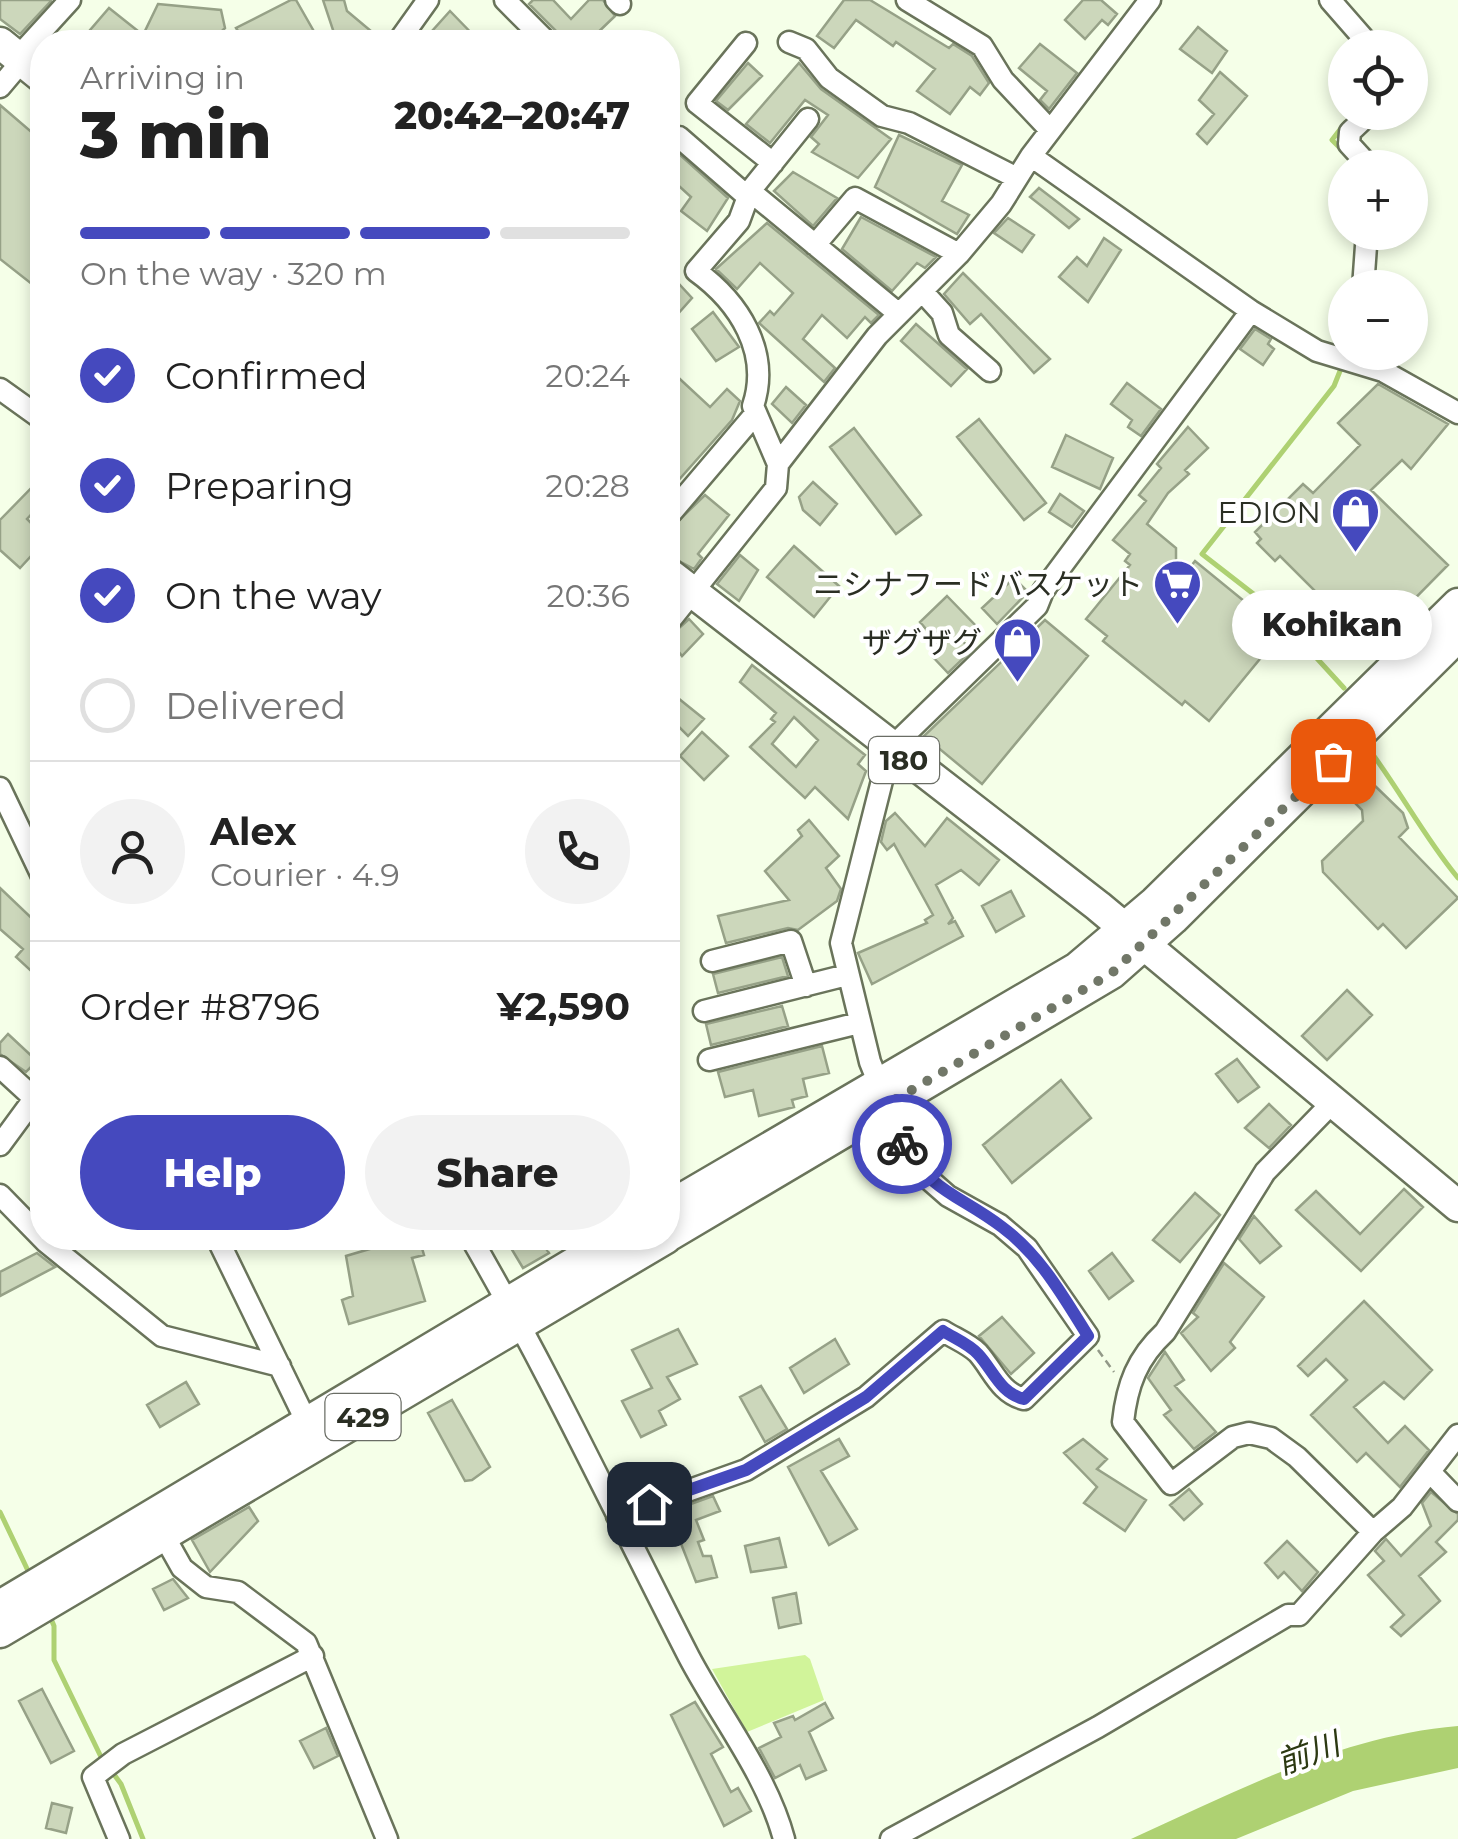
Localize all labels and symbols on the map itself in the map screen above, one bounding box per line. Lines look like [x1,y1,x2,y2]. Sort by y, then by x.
shop icon: EDION [1330,486,1382,554]
place label: EDION [1218,494,1321,531]
supermarket icon: ニシナフードバスケット [1152,558,1204,626]
place label: ニシナフードバスケット [813,566,1143,603]
callout: Kohikan [1233,591,1433,661]
shop icon: ザグザグ [991,616,1043,684]
place label: ザグザグ [862,624,982,661]
pin [1291,719,1376,804]
road number: 180 [869,737,939,783]
courier [852,1094,952,1194]
road number: 429 [326,1394,400,1440]
pin [607,1462,692,1547]
water label: 前川 [1271,1723,1348,1782]

